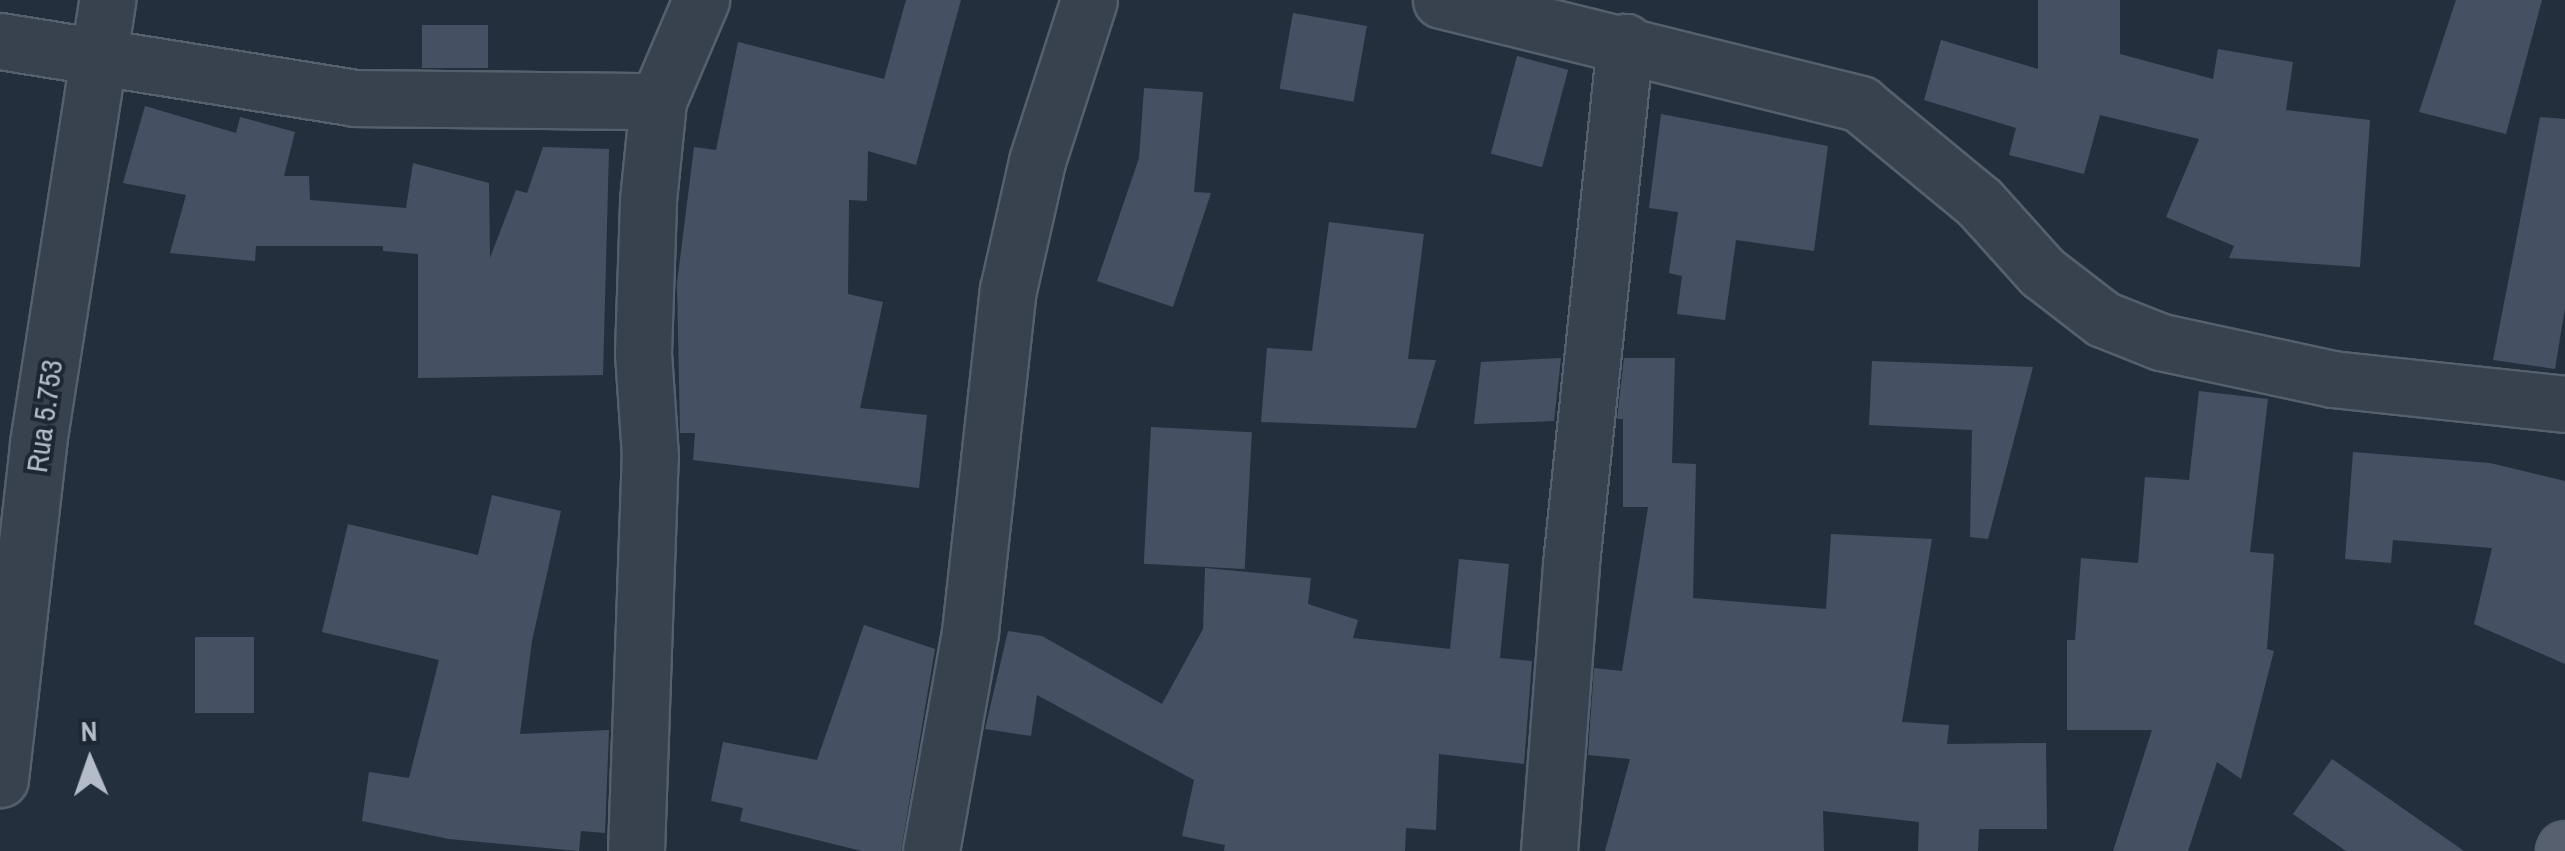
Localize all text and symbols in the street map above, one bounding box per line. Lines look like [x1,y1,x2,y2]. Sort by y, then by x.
street label: Rua 5.753 [18,357,70,475]
north arrow [40,711,140,811]
text: N [80,712,98,750]

